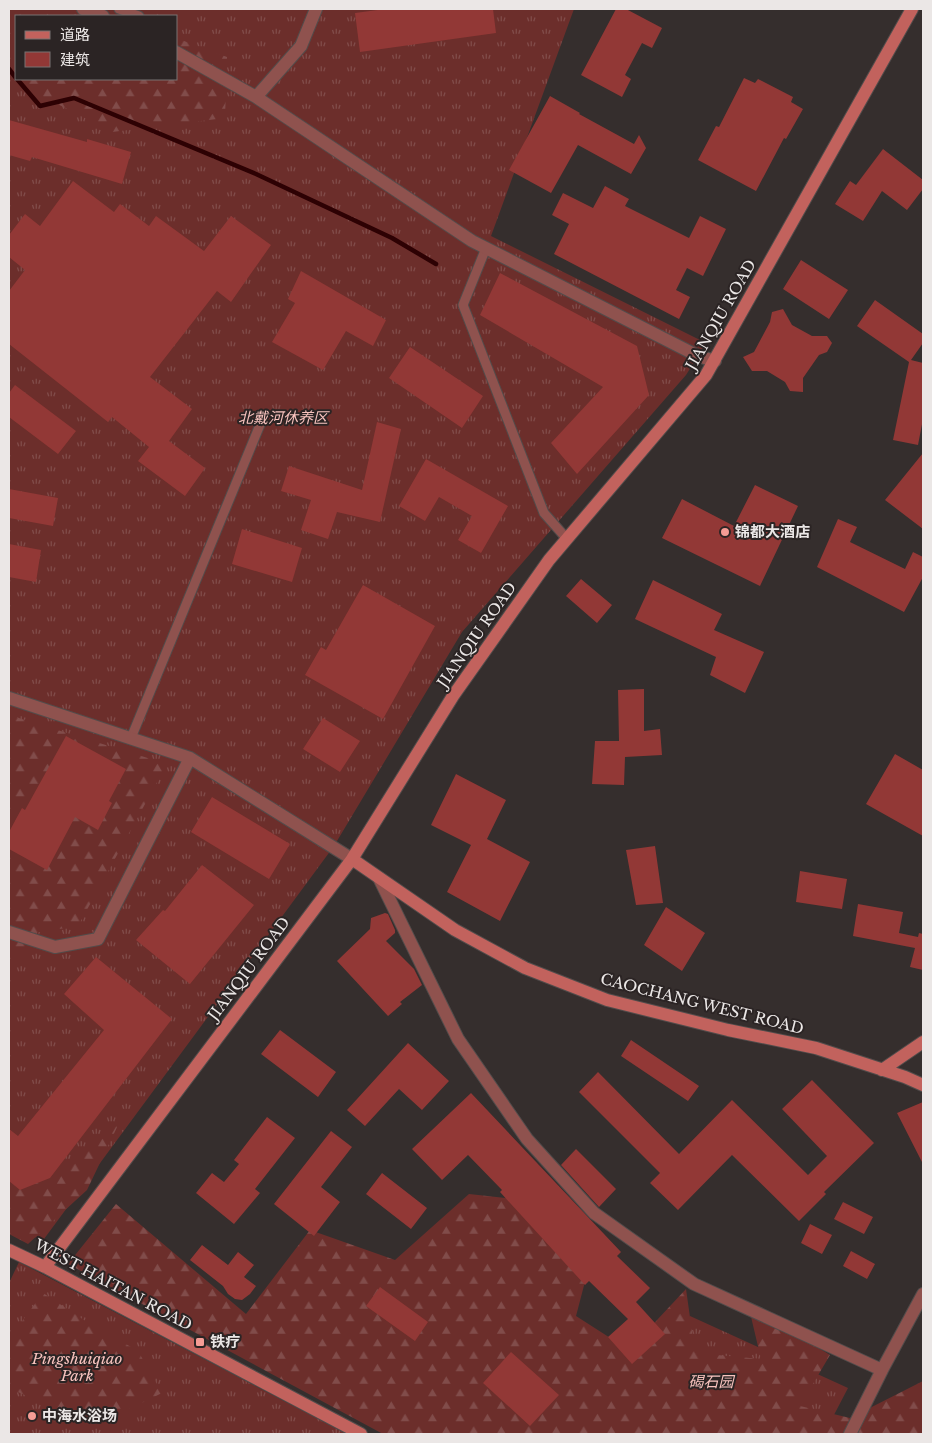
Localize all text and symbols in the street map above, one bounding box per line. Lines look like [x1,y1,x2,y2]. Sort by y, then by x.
legend [15,15,178,80]
text: 道路 [60,25,90,44]
text: 建筑 [60,50,90,69]
street label: JIANQIU ROAD [680,256,760,375]
park label: 北戴河休养区 [238,408,330,427]
place label: 锦都大酒店 [735,522,810,541]
marker: 锦都大酒店 [719,526,731,538]
street label: JIANQIU ROAD [432,578,520,693]
street label: JIANQIU ROAD [202,913,294,1026]
street label: CAOCHANG WEST ROAD [599,969,806,1038]
street label: WEST HAITAN ROAD [30,1234,195,1334]
place label: 铁疗 [210,1332,240,1351]
marker: 铁疗 [194,1336,206,1348]
park label: Pingshuiqiao Park [31,1349,123,1385]
park label: 碣石园 [688,1372,735,1391]
place label: 中海水浴场 [42,1406,117,1425]
marker: 中海水浴场 [26,1410,38,1422]

